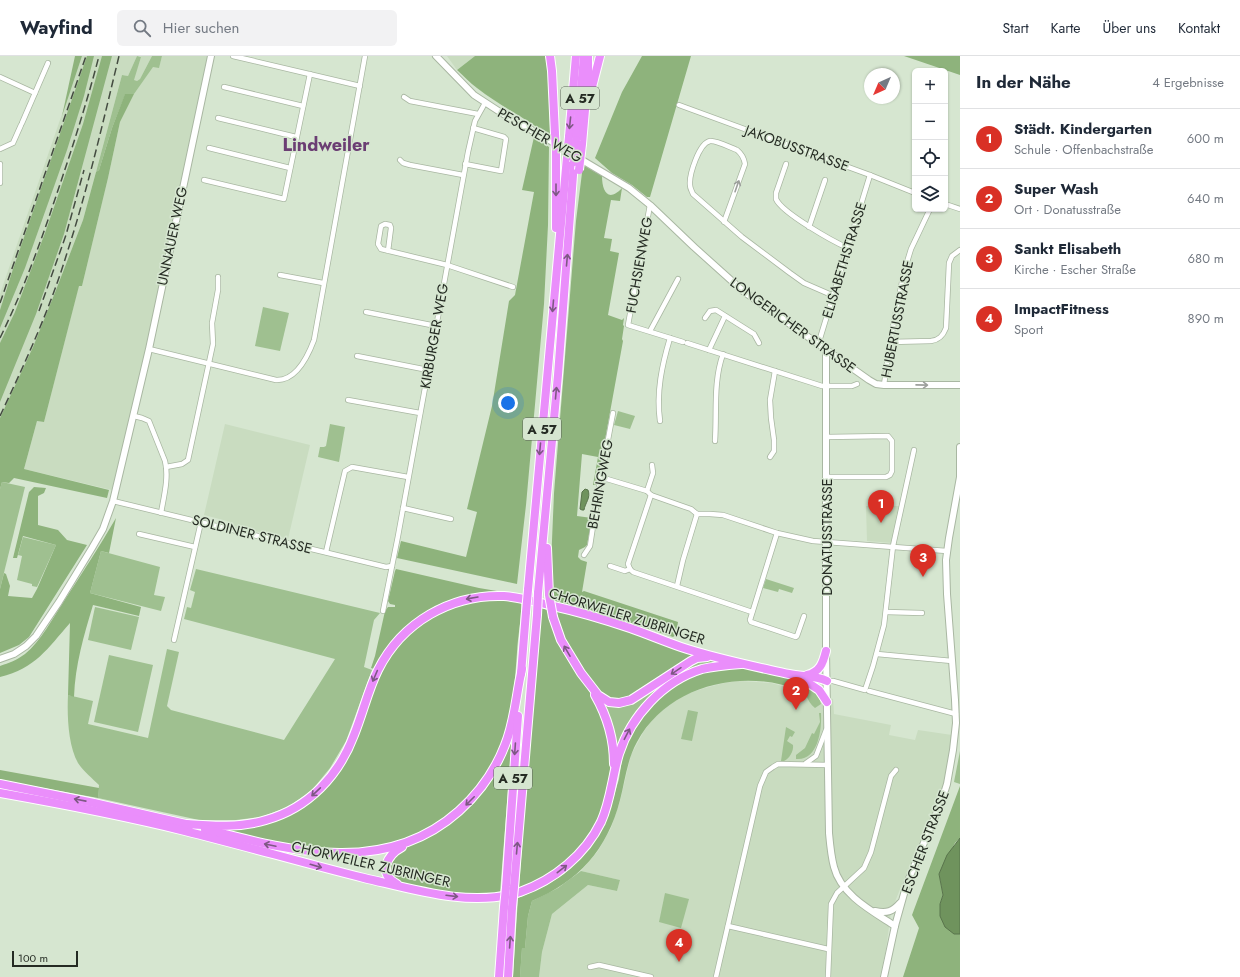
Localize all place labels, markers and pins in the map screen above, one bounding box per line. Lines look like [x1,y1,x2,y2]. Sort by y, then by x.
pin: 1 [868,490,894,523]
pin: 3 [910,544,936,577]
pin: 2 [783,677,809,710]
pin: 4 [666,929,692,962]

